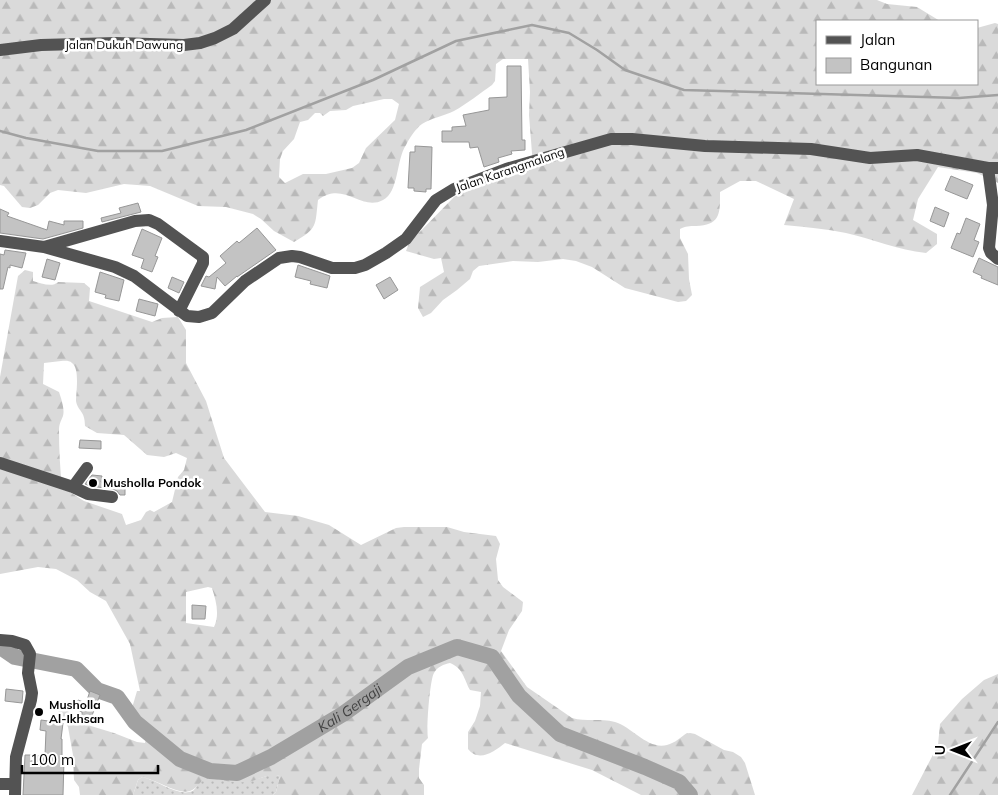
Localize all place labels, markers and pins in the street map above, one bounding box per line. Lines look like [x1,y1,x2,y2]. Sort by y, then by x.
place label: Musholla Pondok [103,475,202,490]
marker: Musholla Pondok [87,477,99,489]
place label: Musholla Al-Ikhsan [49,697,104,726]
marker: Musholla Al-Ikhsan [33,706,45,718]

